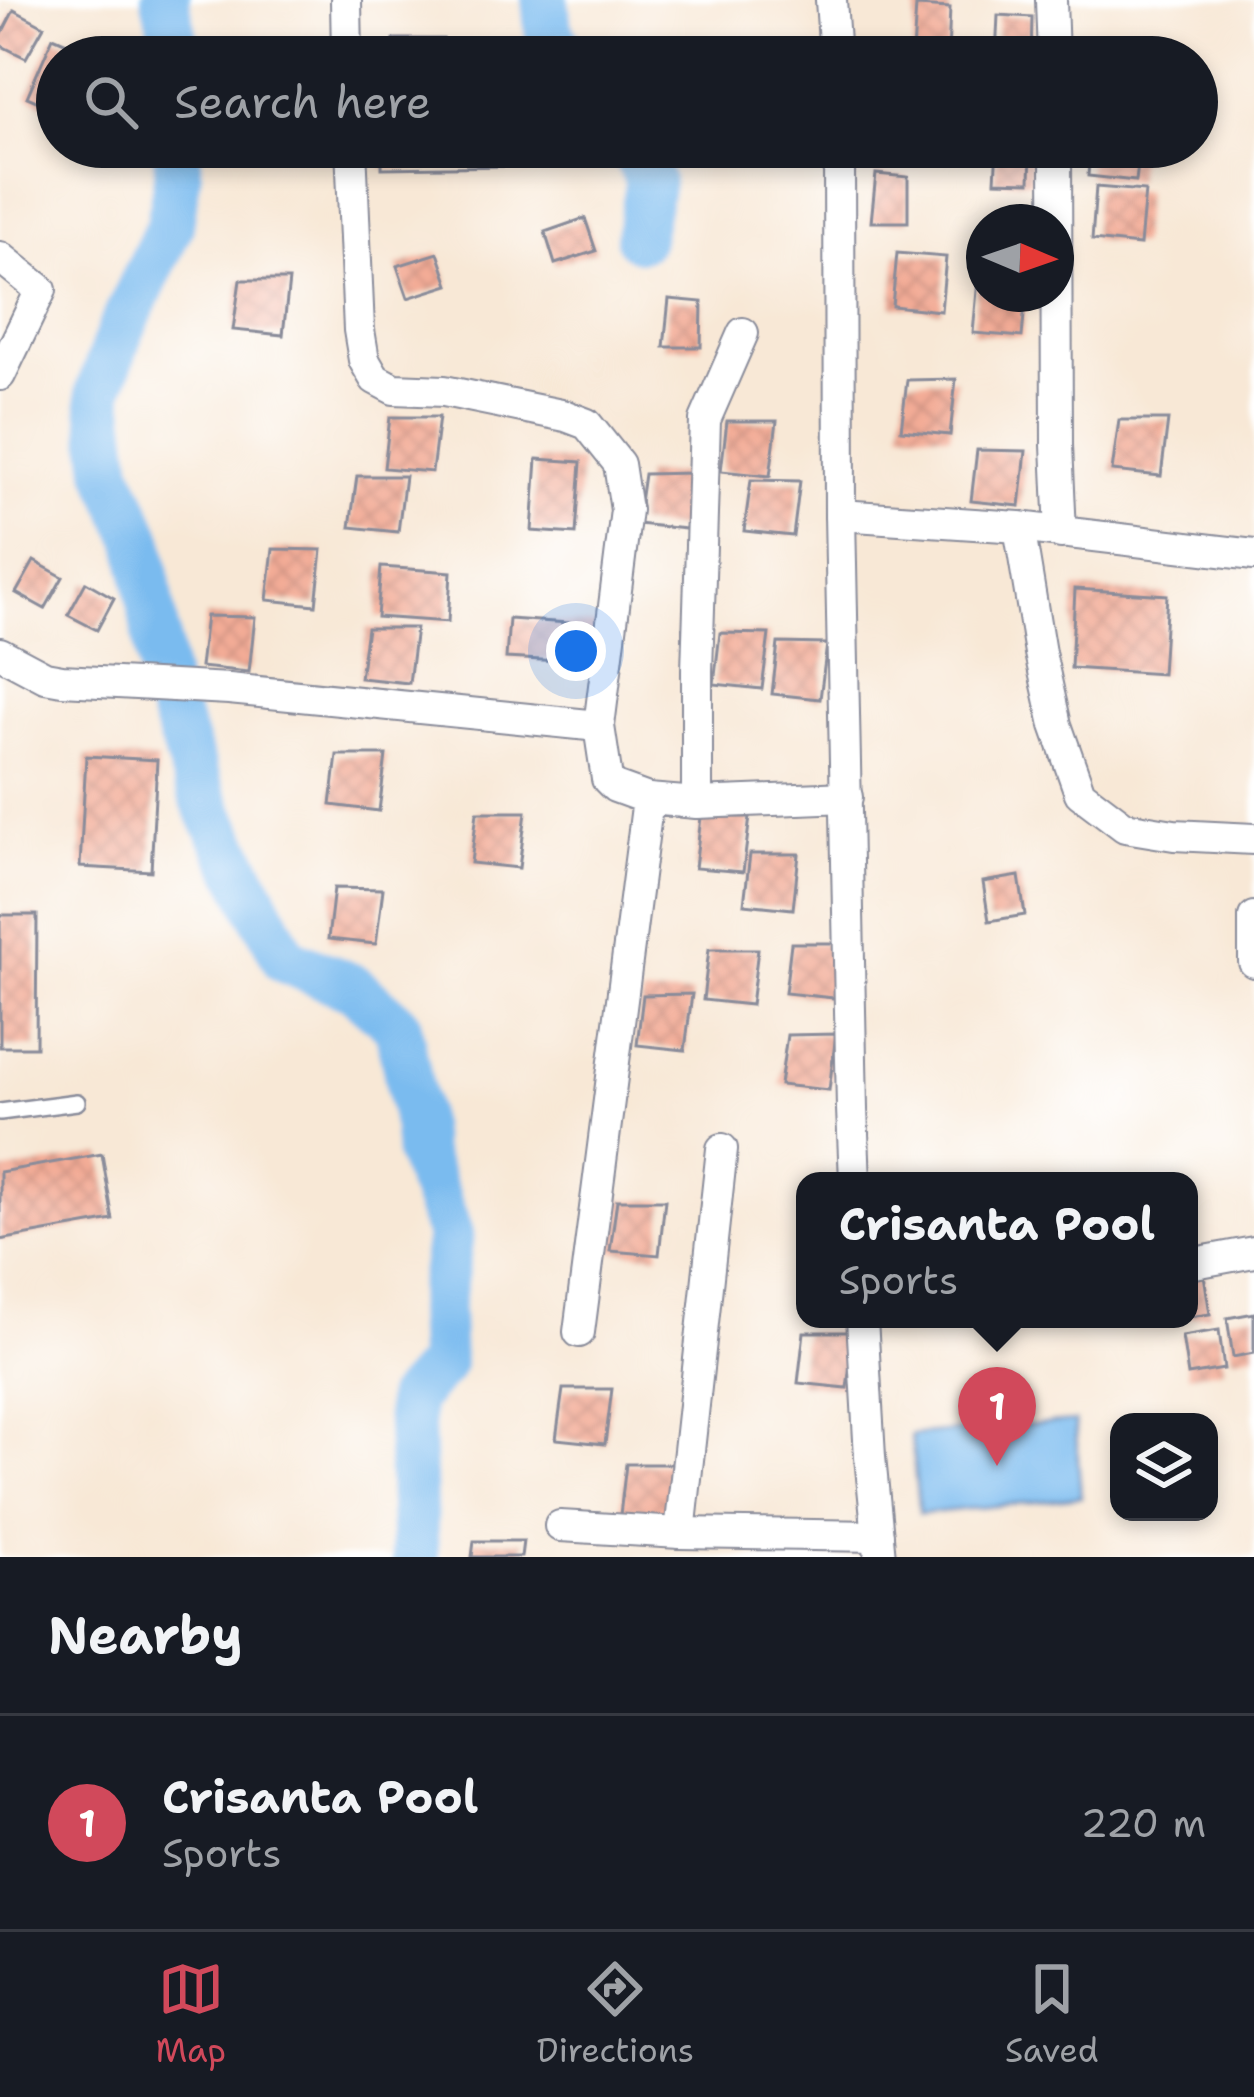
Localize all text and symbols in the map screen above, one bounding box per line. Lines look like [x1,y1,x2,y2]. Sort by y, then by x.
search box [36,36,1218,168]
icon: search [78,69,144,135]
text: Search here [174,72,431,132]
north arrow [966,204,1074,312]
your location [546,621,606,681]
popup [796,1172,1198,1328]
text: Crisanta Pool [839,1194,1155,1254]
text: Sports [839,1254,958,1306]
pin: 1 [958,1367,1036,1466]
map controls [1110,1413,1218,1521]
button: layers [1110,1413,1218,1521]
text: Nearby [48,1601,243,1669]
text: Crisanta Pool [162,1767,478,1827]
text: 1 [78,1797,96,1849]
text: 220 m [1080,1797,1206,1849]
text: Sports [162,1827,282,1879]
tab: Map [155,1956,226,2073]
tab: Directions [537,1956,694,2073]
tab: Saved [1005,1956,1099,2073]

